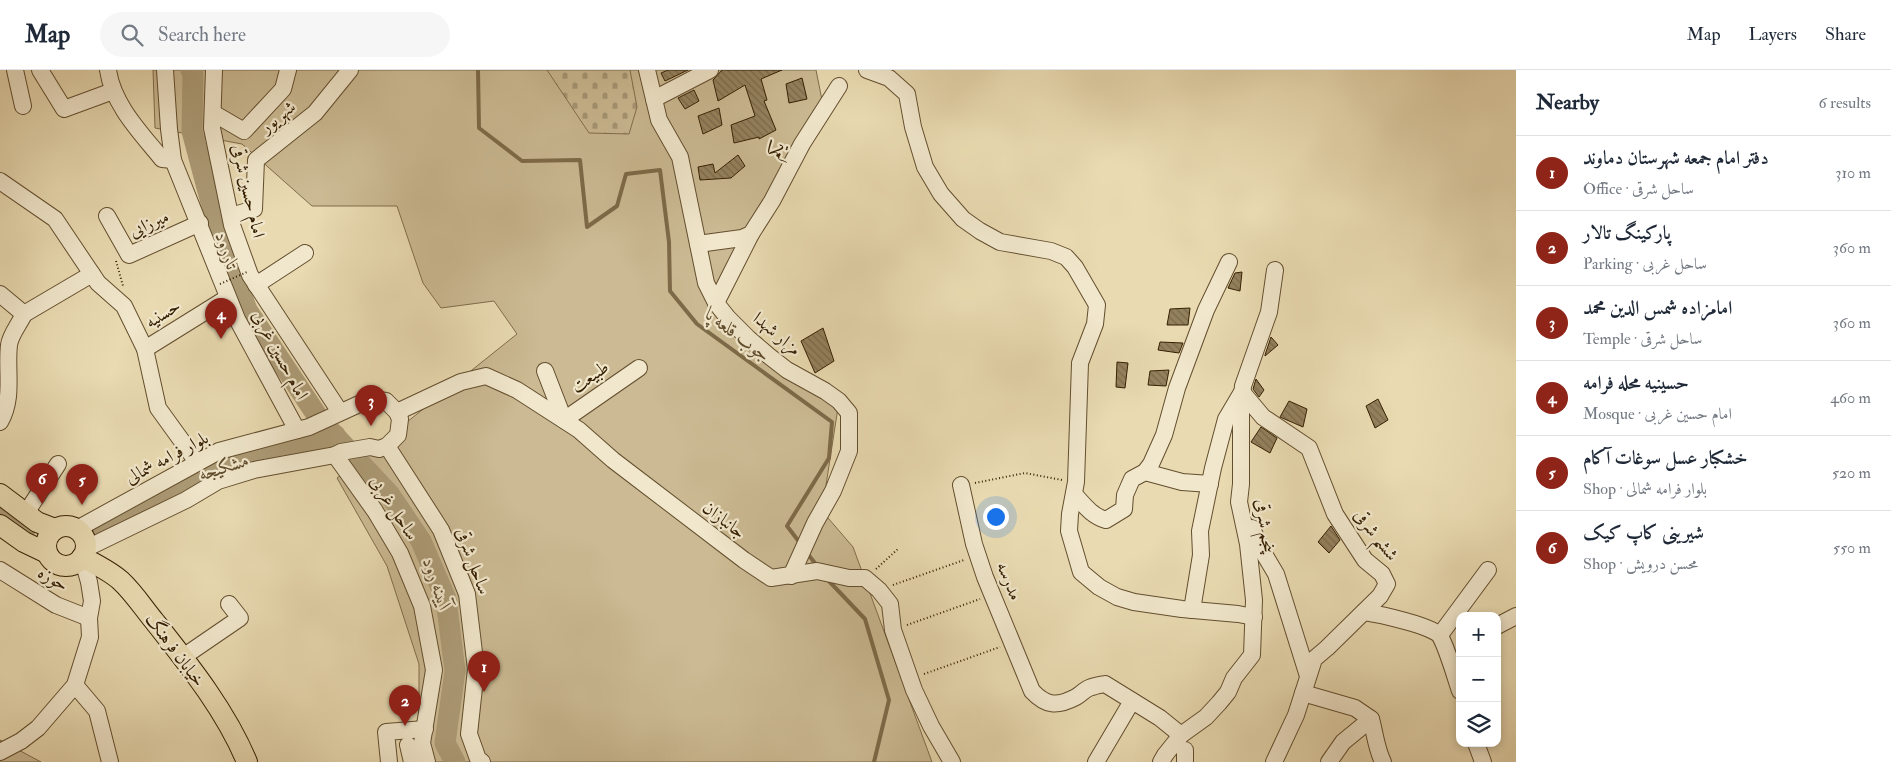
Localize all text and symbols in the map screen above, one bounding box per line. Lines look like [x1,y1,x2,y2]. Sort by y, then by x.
search box [100,12,450,57]
text: Map [25,19,70,50]
icon: search [118,21,146,49]
text: Search here [158,23,246,47]
text: Map [1687,23,1721,46]
text: Layers [1749,23,1797,46]
text: Share [1825,23,1866,46]
text: Nearby [1536,89,1599,116]
text: 6 results [1819,93,1871,113]
street label: شهریور [254,96,301,140]
street label: یکم [762,136,795,165]
street label: امام حسین شرقی [222,142,270,241]
text: دفتر امام جمعه شهرستان دماوند [1583,146,1769,170]
text: 1 [1549,163,1555,183]
text: 310 m [1835,163,1871,183]
text: Office · ساحل شرقی [1583,179,1694,199]
street label: میرزایی [126,205,172,243]
text: پارکینگ تالار [1583,221,1671,245]
water label: تاررود [209,229,245,273]
text: 2 [1548,238,1556,258]
text: 360 m [1833,238,1871,258]
text: Parking · ساحل غربی [1583,254,1707,274]
street label: حسنیه [141,294,185,334]
text: امامزاده شمس الدین محمد [1583,296,1732,320]
pin: 4 [205,298,237,339]
water label: جوب قلعه پا [698,301,776,368]
street label: امام حسین غربی [243,306,313,406]
street label: مزار شهدا [747,307,806,362]
text: 3 [1549,313,1555,333]
text: 360 m [1833,313,1871,333]
text: Temple · ساحل شرقی [1583,329,1702,349]
street label: طبیعت [566,356,614,398]
text: حسینیه محله فرامه [1583,371,1689,395]
pin: 3 [355,385,387,426]
text: 4 [1548,388,1556,408]
text: 460 m [1830,388,1871,408]
text: Mosque · امام حسین غربی [1583,404,1732,424]
street label: بلوار فرامه شمالی [121,426,213,490]
text: خشکبار عسل سوغات آکام [1583,446,1748,470]
water label: مشکیجه [196,448,252,486]
pin: 6 [26,463,58,504]
text: 5 [1548,463,1556,483]
text: 520 m [1832,463,1871,483]
pin: 5 [66,464,98,505]
street label: ساحل غربی [364,471,423,545]
text: Shop · بلوار فرامه شمالی [1583,479,1707,499]
street label: جانبازان [698,496,750,544]
street label: پنجم شرقی [1245,497,1280,556]
your location [983,504,1009,530]
street label: ششم شرقی [1344,504,1404,569]
text: شیرینی کاپ کیک [1583,521,1704,545]
street label: ساحل شرقی [449,524,496,598]
text: 6 [1548,538,1556,558]
text: 550 m [1833,538,1871,558]
water label: آیینه رود [417,554,457,614]
text: Shop · محسن درویش [1583,554,1698,574]
street label: مدرسه [991,558,1027,604]
street label: حوزه [33,561,73,597]
street label: خیابان فرهنگ [140,608,211,691]
map controls [1456,612,1501,747]
button: + [1456,612,1501,657]
pin: 1 [468,651,500,692]
button: − [1456,657,1501,702]
pin: 2 [389,685,421,726]
button: layers [1456,702,1501,747]

